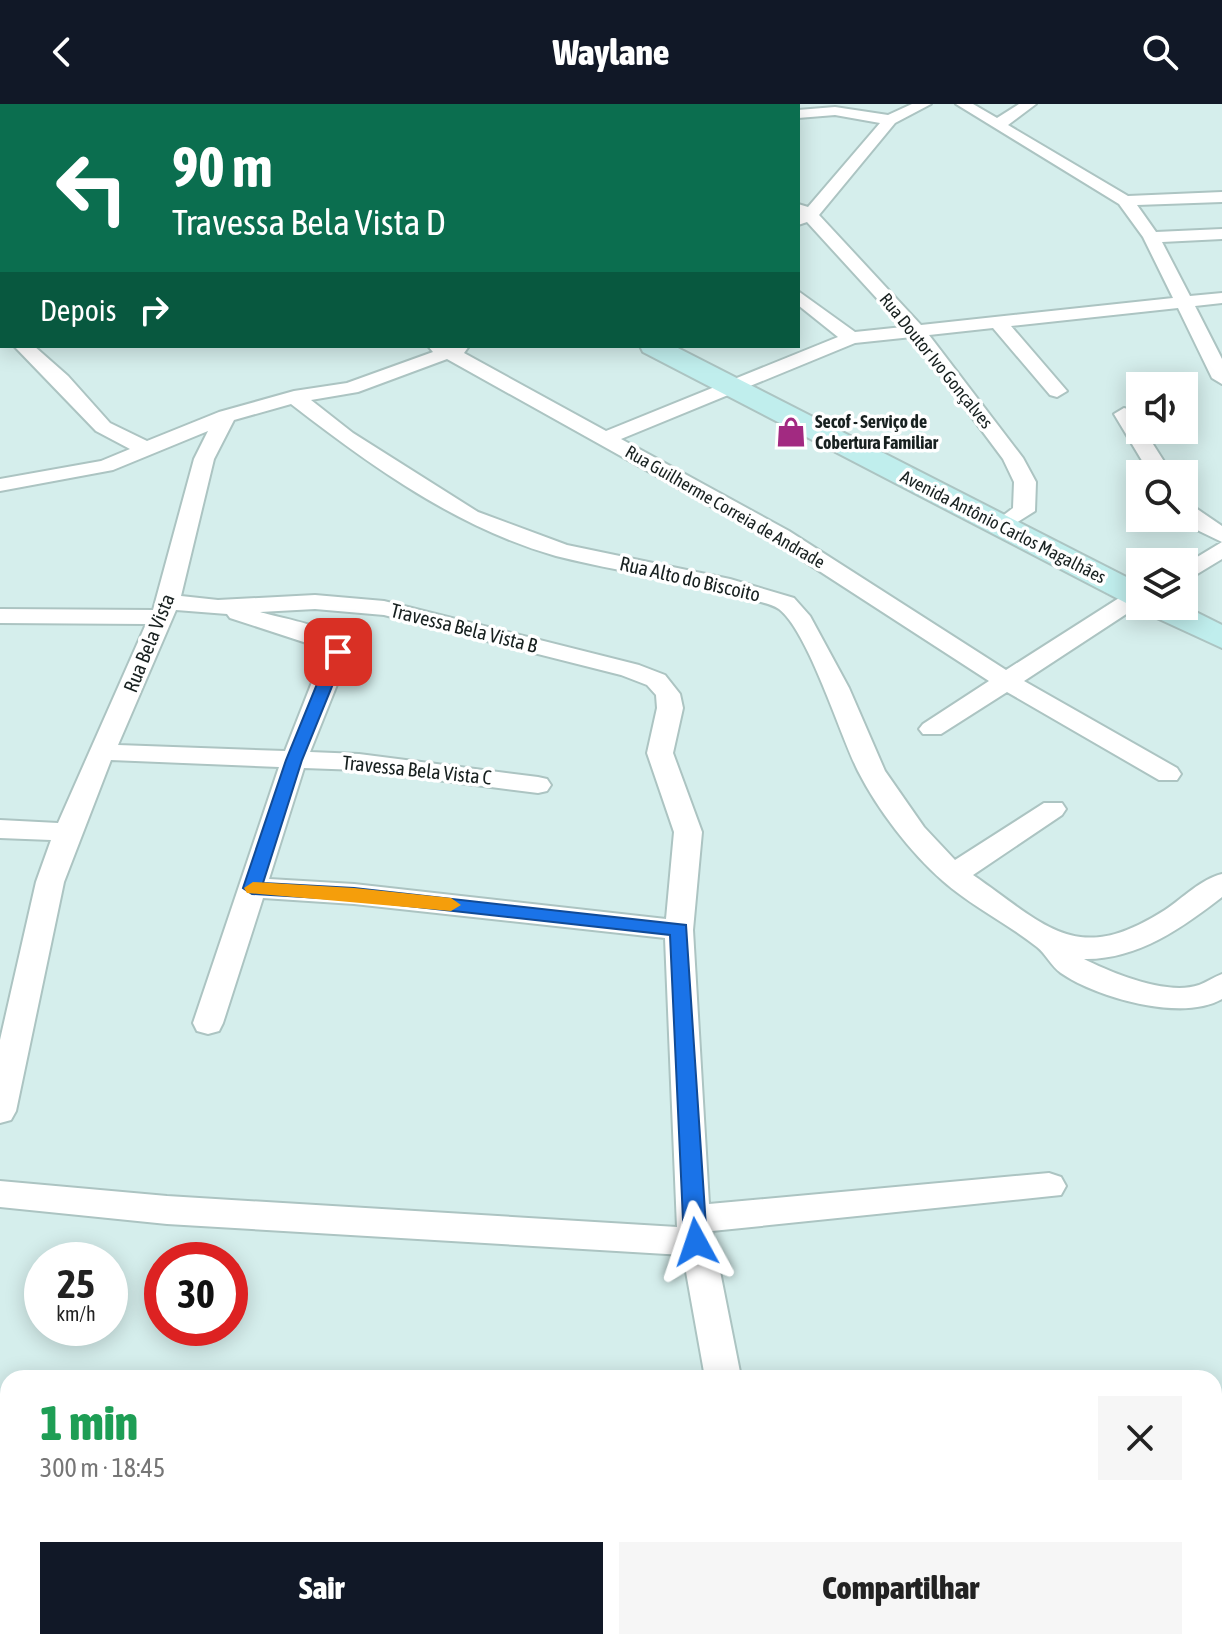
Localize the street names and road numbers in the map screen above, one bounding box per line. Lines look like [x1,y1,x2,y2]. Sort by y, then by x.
street label: Rua Doutor Ivo Gonçalves [875,289,997,433]
street label: Rua Guilherme Correia de Andrade [622,441,829,572]
street label: Avenida Antônio Carlos Magalhães [897,466,1109,588]
street label: Rua Alto do Biscoito [618,551,763,606]
street label: Rua Bela Vista [118,590,179,695]
street label: Travessa Bela Vista B [388,598,540,657]
street label: Travessa Bela Vista C [341,750,493,789]

